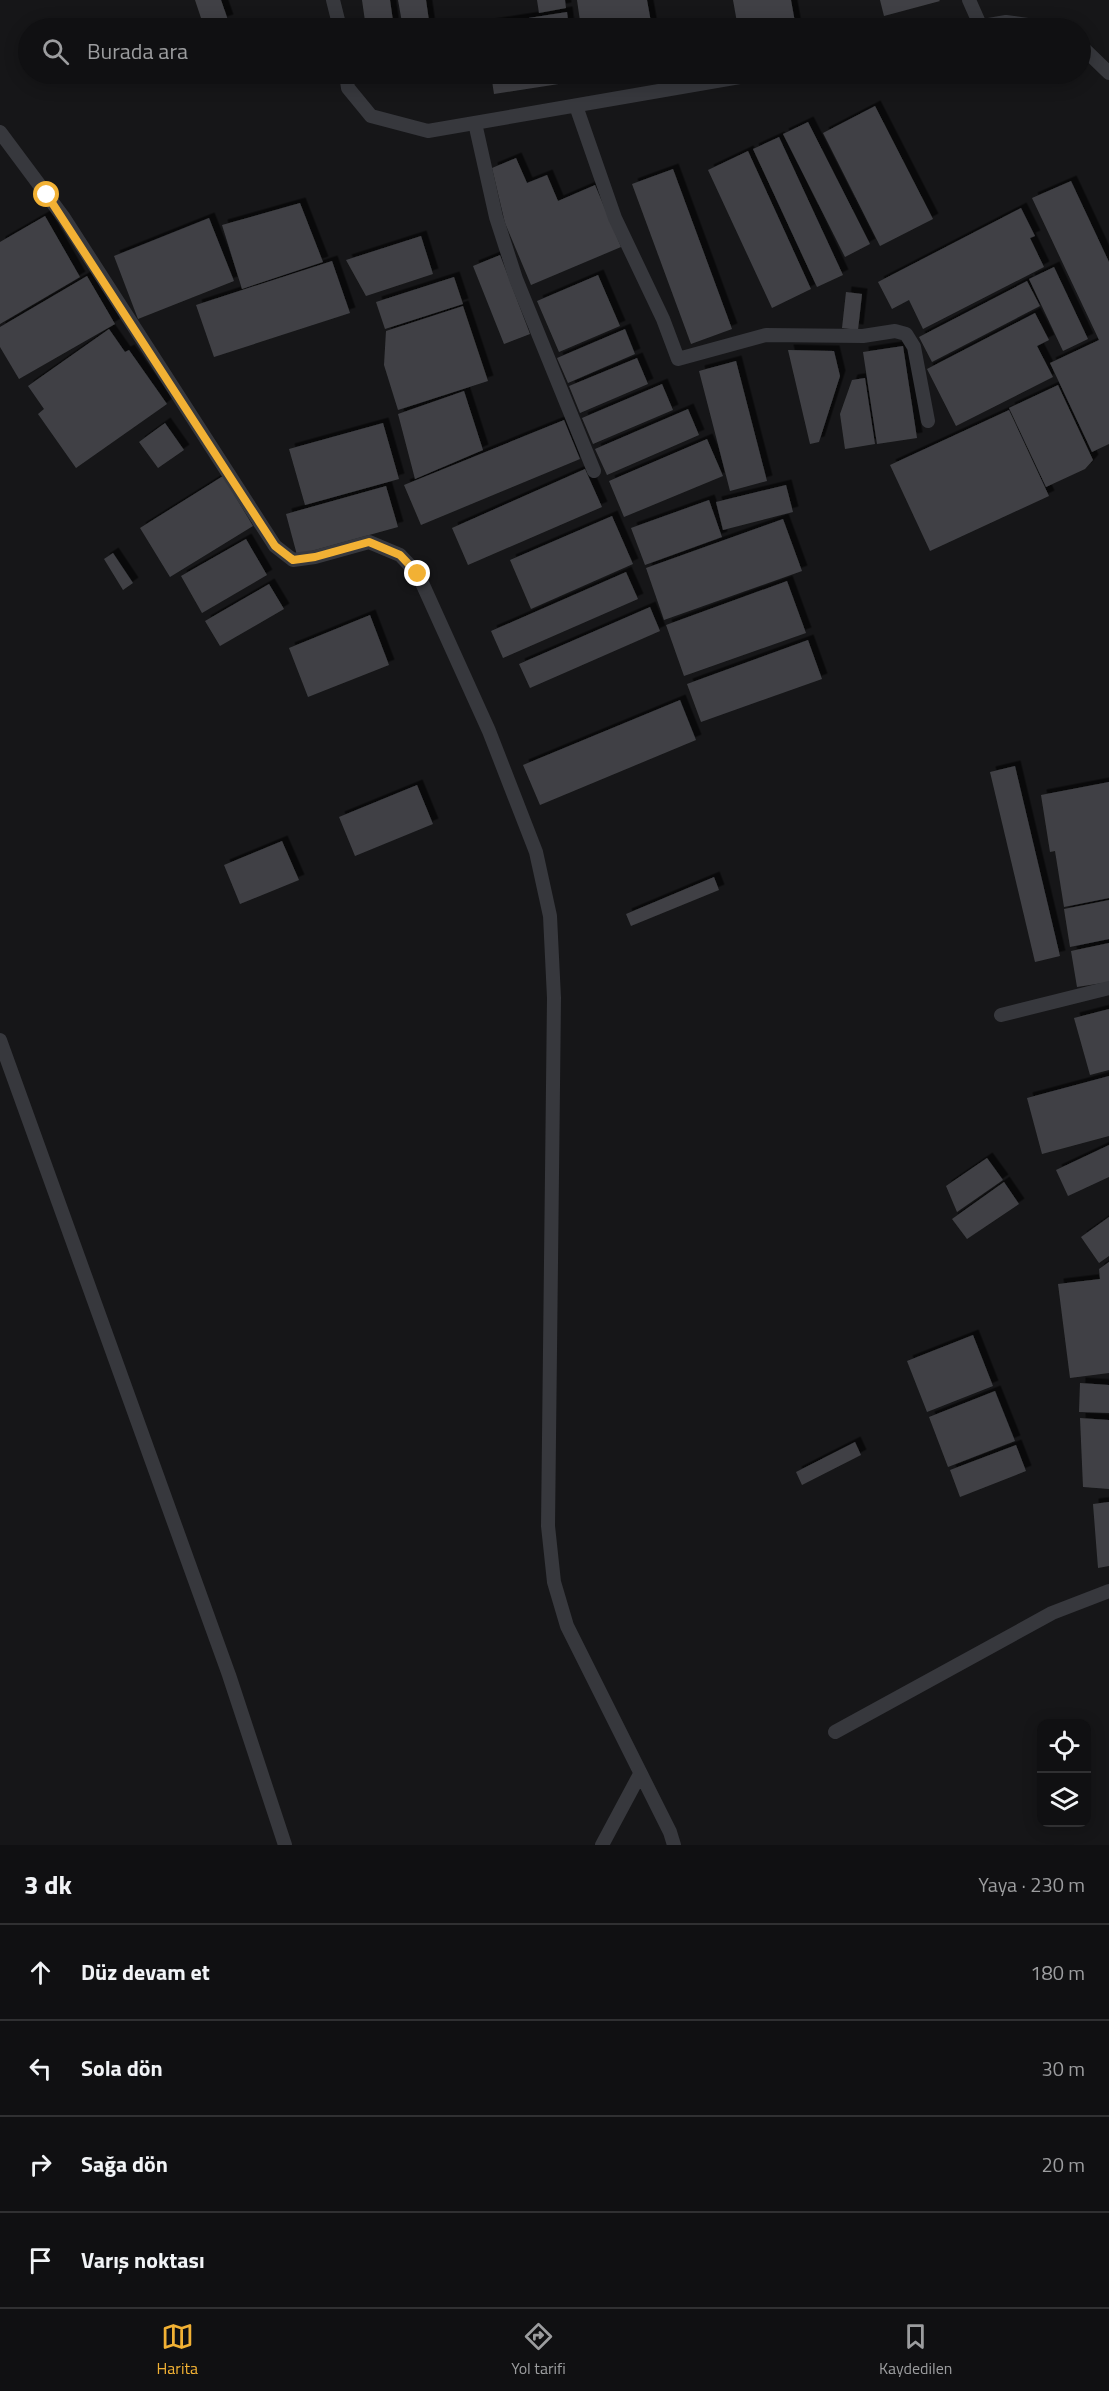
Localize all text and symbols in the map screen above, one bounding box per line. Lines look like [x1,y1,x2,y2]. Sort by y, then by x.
search box [18,18,1091,84]
text: Burada ara [87,34,188,68]
icon: search [39,35,72,68]
route start [33,181,59,207]
route end [404,560,430,586]
map controls [1037,1719,1091,1827]
button: locate [1037,1719,1091,1773]
button: layers [1037,1773,1091,1827]
text: 3 dk [24,1865,72,1904]
text: Yaya · 230 m [978,1869,1085,1900]
text: Düz devam et [81,1955,210,1989]
icon: ahead [24,1956,57,1989]
text: 180 m [1030,1957,1085,1988]
text: Sola dön [81,2051,163,2085]
icon: left [24,2052,57,2085]
text: 30 m [1041,2053,1085,2084]
text: Sağa dön [81,2147,168,2181]
icon: right [24,2148,57,2181]
text: 20 m [1041,2149,1085,2180]
text: Varış noktası [81,2243,205,2277]
icon: arrive [24,2244,57,2277]
tab: Harita [157,2320,198,2380]
tab: Yol tarifi [511,2320,566,2380]
tab: Kaydedilen [879,2320,952,2380]

